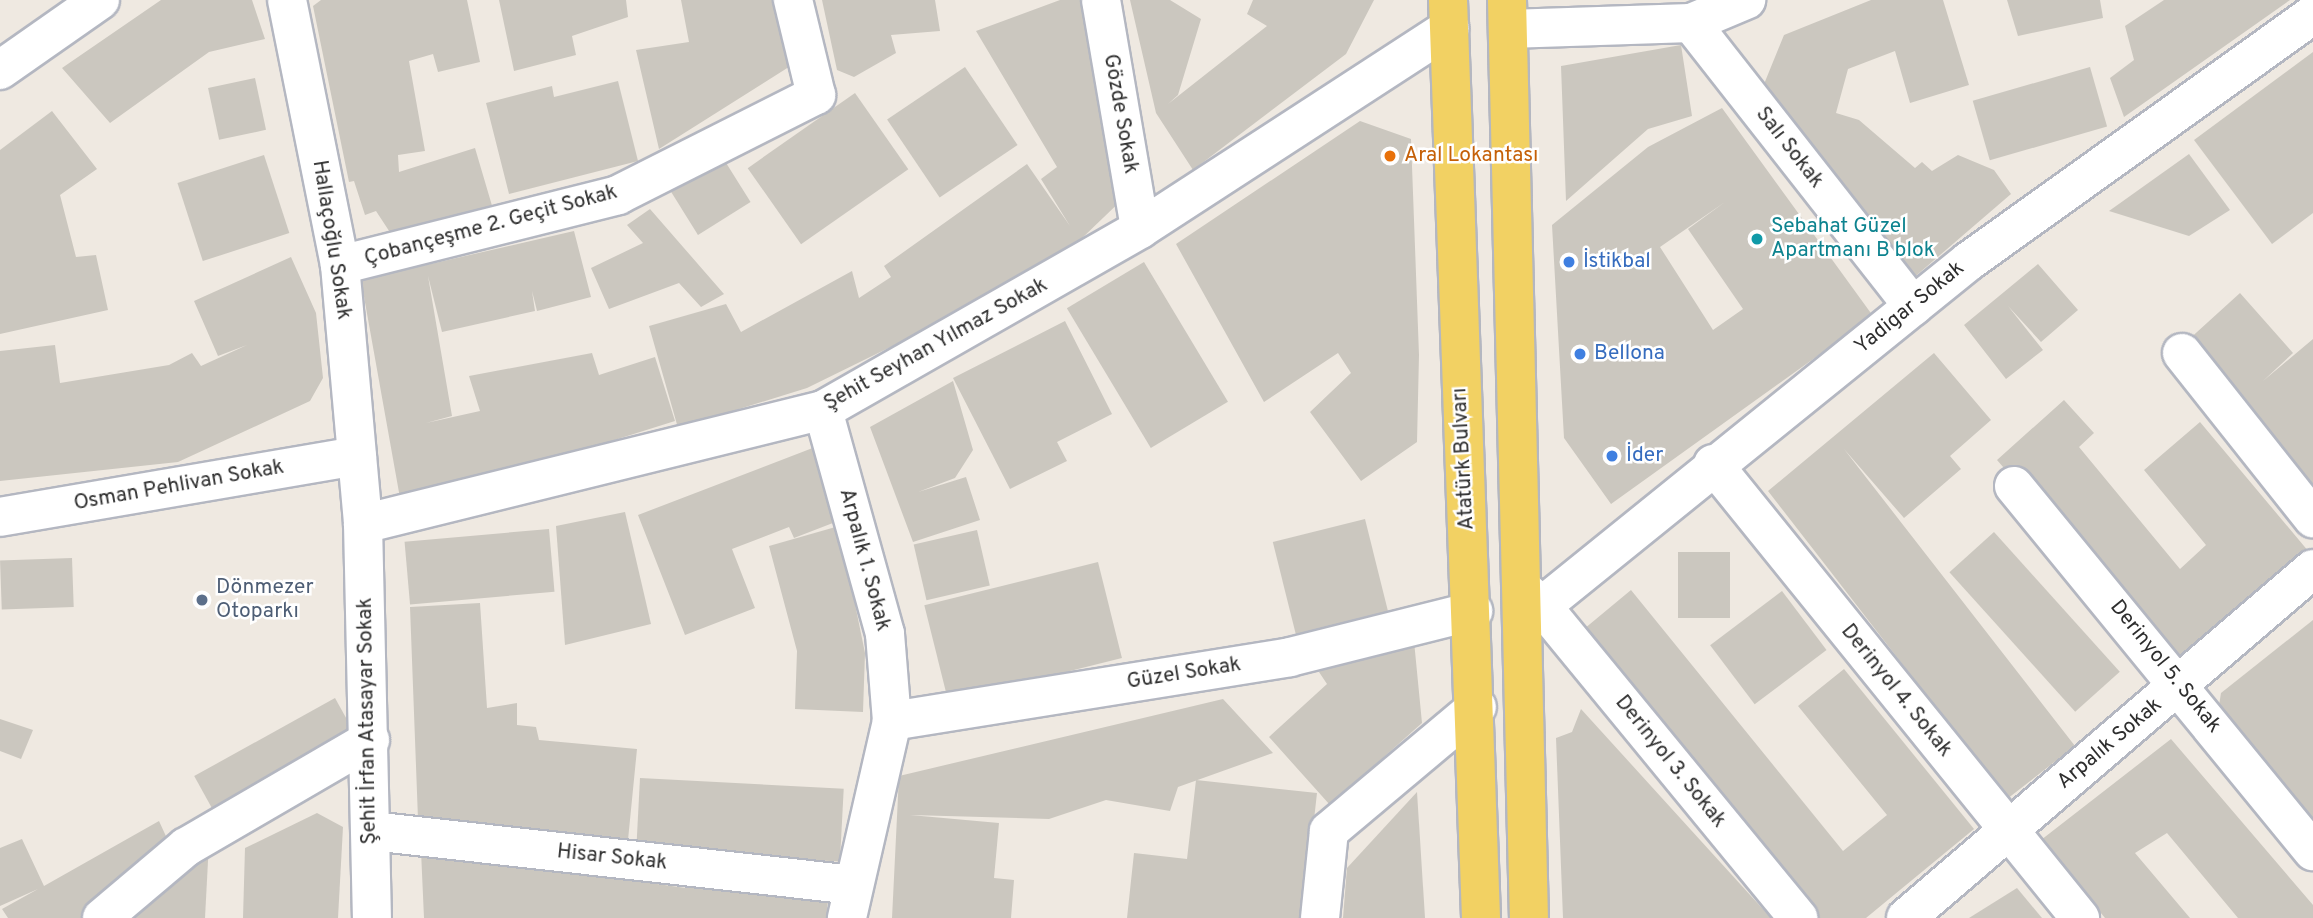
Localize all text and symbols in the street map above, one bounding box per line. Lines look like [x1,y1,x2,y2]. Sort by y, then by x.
street label: Gözde Sokak [1097,52,1143,176]
street label: Salı Sokak [1749,102,1829,194]
place label: Aral Lokantası [1404,143,1538,169]
marker: Aral Lokantası [1382,148,1398,164]
street label: Hallaçoğlu Sokak [306,158,356,322]
street label: Çobançeşme 2. Geçit Sokak [362,180,620,272]
place label: Sebahat Güzel Apartmanı B blok [1771,214,1935,264]
marker: Sebahat Güzel Apartmanı B blok [1749,231,1765,247]
place label: İstikbal [1583,249,1651,275]
marker: İstikbal [1561,254,1577,270]
street label: Yadigar Sokak [1850,256,1970,360]
street label: Şehit Seyhan Yılmaz Sokak [819,273,1053,417]
place label: Bellona [1594,341,1665,367]
marker: Bellona [1572,346,1588,362]
street label: Atatürk Bulvarı [1448,387,1480,531]
place label: İder [1626,443,1663,469]
marker: İder [1604,448,1620,464]
street label: Osman Pehlivan Sokak [72,455,286,517]
street label: Arpalık 1. Sokak [833,486,895,634]
place label: Dönmezer Otoparkı [216,575,314,625]
marker: Dönmezer Otoparkı [194,592,210,608]
street label: Derinyol 5. Sokak [2104,596,2226,738]
street label: Şehit İrfan Atasayar Sokak [353,597,383,845]
street label: Derinyol 4. Sokak [1835,620,1957,762]
street label: Güzel Sokak [1125,653,1243,695]
street label: Derinyol 3. Sokak [1609,691,1731,833]
street label: Arpalık Sokak [2052,693,2168,795]
street label: Hisar Sokak [556,840,668,876]

